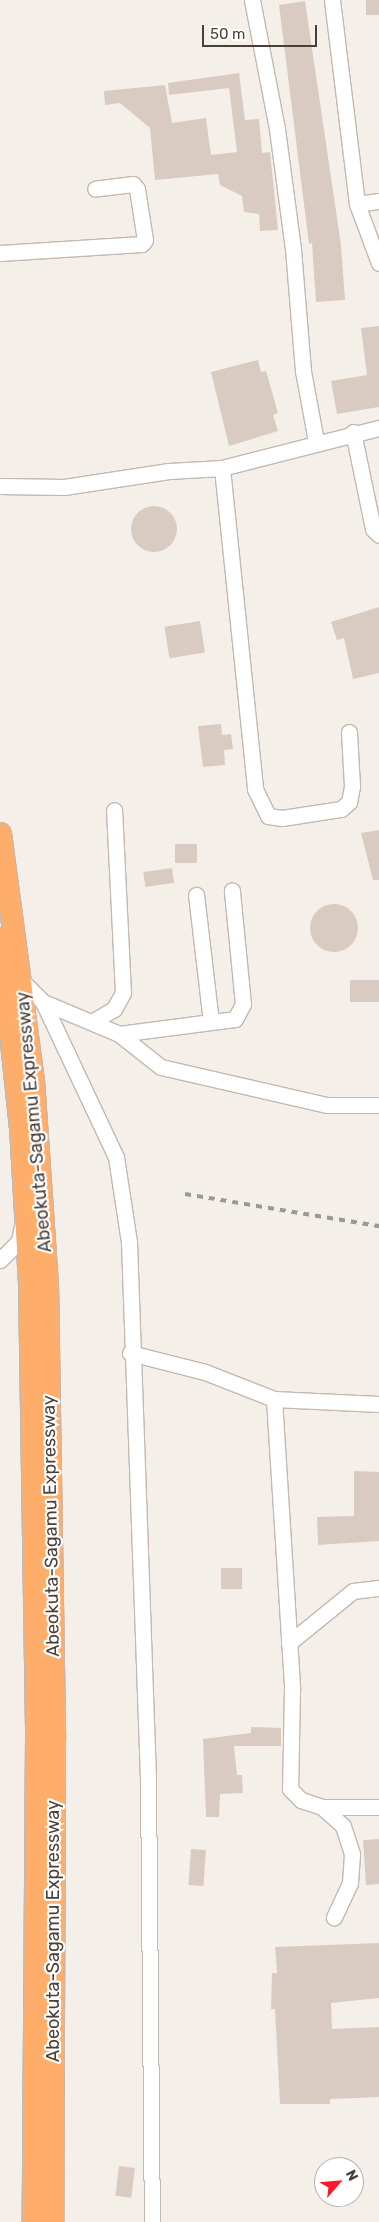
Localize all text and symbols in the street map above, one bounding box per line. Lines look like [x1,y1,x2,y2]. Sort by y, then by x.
scale bar [204,15,319,47]
text: 50 m [210,25,245,43]
street label: Abeokuta-Sagamu Expressway [12,991,56,1253]
street label: Abeokuta-Sagamu Expressway [38,1395,64,1657]
street label: Abeokuta-Sagamu Expressway [42,1800,64,2062]
north arrow [314,2157,364,2207]
text: N [342,2167,362,2184]

